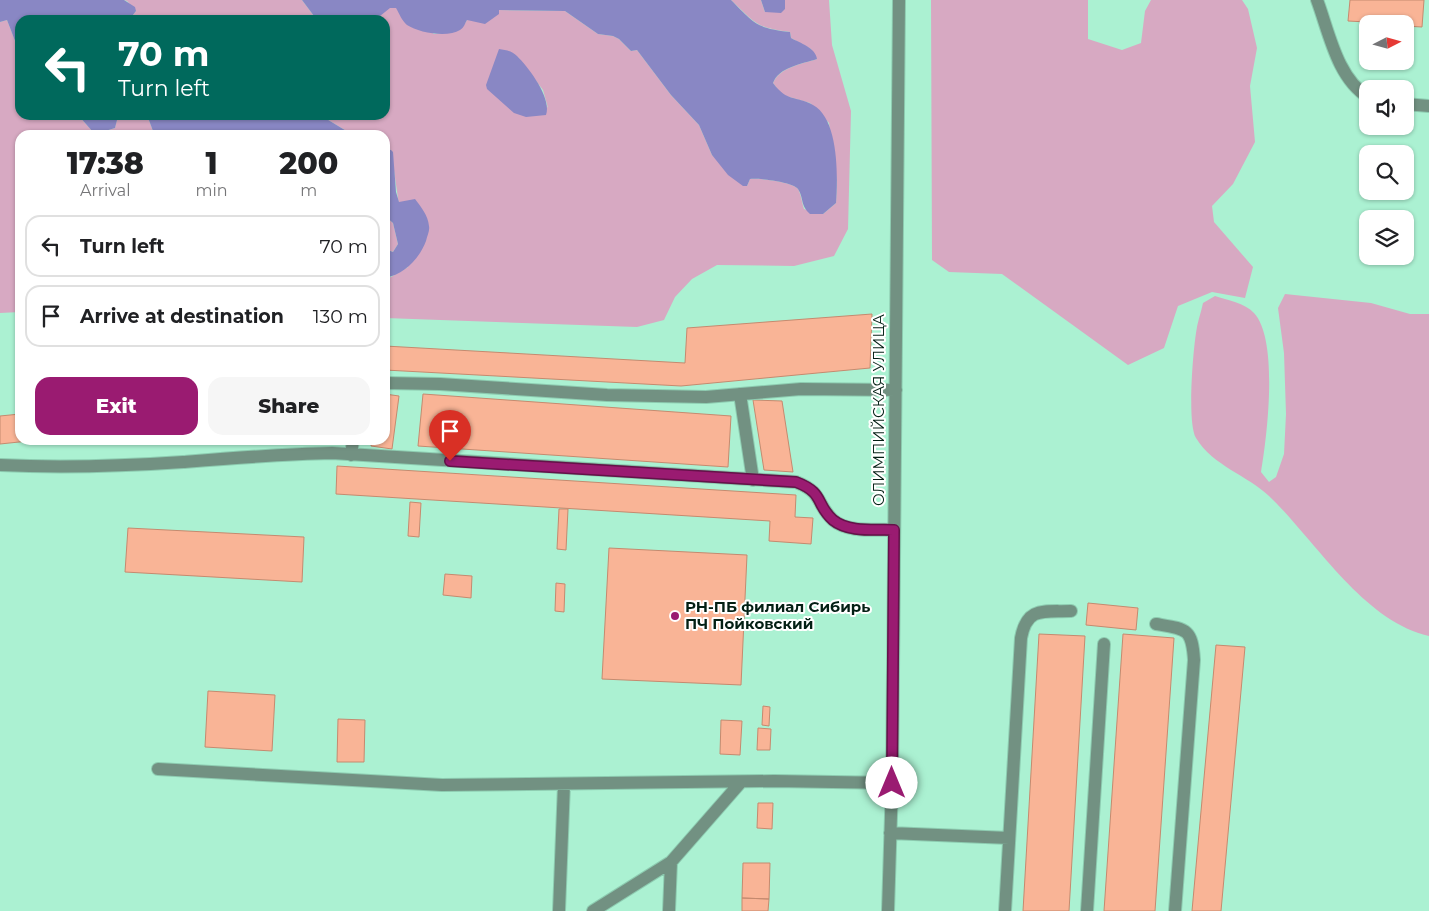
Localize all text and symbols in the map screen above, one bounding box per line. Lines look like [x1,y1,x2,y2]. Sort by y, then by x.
north arrow [1359,15,1414,70]
map controls [1359,15,1414,265]
text: 70 m [118,32,209,75]
icon: left [35,35,100,100]
text: Turn left [118,75,210,102]
button: sound [1359,80,1414,135]
text: 17:38 [67,145,144,182]
text: 1 [205,145,218,182]
text: 200 [279,145,338,182]
button: search [1359,145,1414,200]
text: Arrival [80,181,130,200]
text: min [195,181,228,200]
text: m [300,181,317,200]
button: layers [1359,210,1414,265]
icon: left [37,232,65,260]
text: Turn left [80,235,165,258]
text: 70 m [319,235,368,258]
icon: arrive [37,302,65,330]
text: Arrive at destination [80,305,284,328]
text: 130 m [313,305,368,328]
street label: ОЛИМПИЙСКАЯ УЛИЦА [869,314,888,506]
button: Exit [35,377,198,435]
button: Share [208,377,370,435]
pin [429,410,471,461]
icon: arrive [436,417,464,445]
place label: РН-ПБ филиал Сибирь ПЧ Пойковский [685,597,870,633]
marker: РН-ПБ филиал Сибирь ПЧ Пойковский [669,610,681,622]
position arrow [865,756,917,808]

